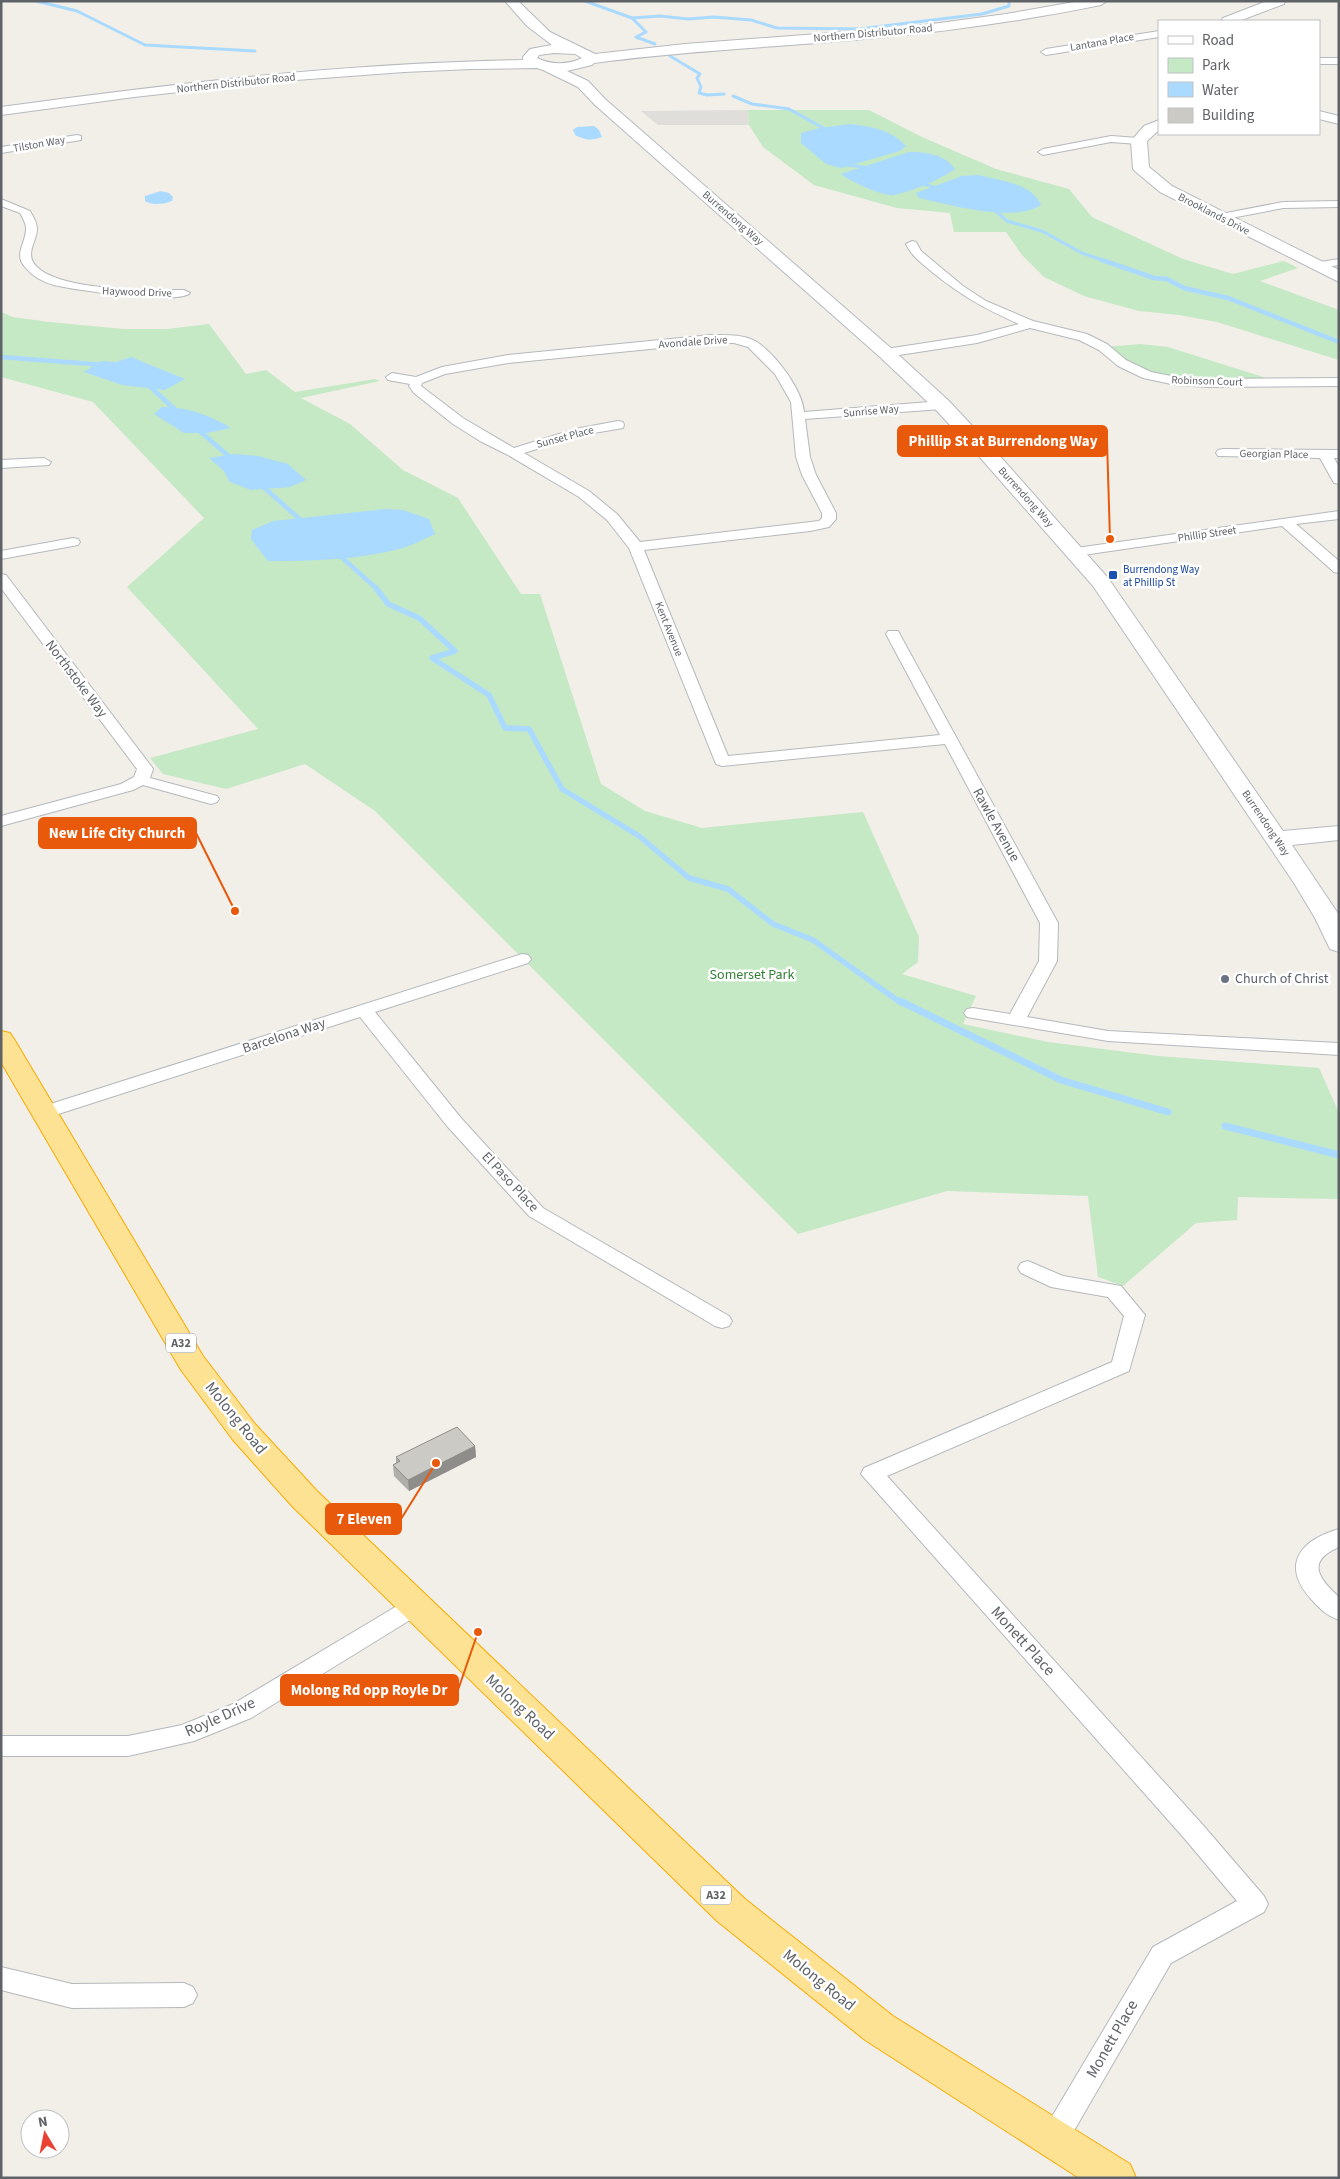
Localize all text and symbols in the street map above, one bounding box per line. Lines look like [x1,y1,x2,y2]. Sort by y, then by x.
street label: Northern Distributor Road [813,20,933,46]
legend [1158,20,1320,135]
street label: Lantana Place [1069,29,1136,55]
text: Road [1202,30,1234,51]
text: Park [1202,55,1231,76]
street label: Northern Distributor Road [176,69,296,97]
text: Water [1202,80,1239,101]
text: Building [1202,105,1255,126]
street label: Tilston Way [12,132,66,156]
street label: Burrendong Way [699,187,767,249]
street label: Brooklands Drive [1176,189,1253,239]
street label: Haywood Drive [102,283,173,301]
street label: Avondale Drive [658,332,728,352]
street label: Robinson Court [1171,372,1243,390]
street label: Sunrise Way [843,401,899,421]
street label: Sunset Place [535,422,596,452]
callout: Phillip St at Burrendong Way [898,426,1107,456]
text: Phillip St at Burrendong Way [909,431,1098,452]
street label: Georgian Place [1239,446,1309,462]
street label: Burrendong Way [995,464,1057,530]
street label: Phillip Street [1177,522,1238,546]
place label: Burrendong Way at Phillip St [1123,562,1199,590]
marker: Burrendong Way at Phillip St [1107,569,1119,581]
street label: Kent Avenue [651,599,687,659]
street label: Northstoke Way [40,636,112,722]
street label: Rawle Avenue [967,785,1025,866]
street label: Burrendong Way [1238,787,1294,859]
callout: New Life City Church [39,818,196,848]
text: New Life City Church [49,823,185,844]
park label: Somerset Park [710,965,794,985]
place label: Church of Christ [1235,969,1329,989]
marker: Church of Christ [1219,973,1231,985]
street label: Barcelona Way [240,1013,328,1059]
street label: El Paso Place [477,1147,543,1217]
road number: A32 [166,1334,196,1352]
street label: Molong Road [200,1377,272,1459]
callout: 7 Eleven [326,1504,401,1534]
text: 7 Eleven [336,1509,392,1530]
street label: Monett Place [986,1601,1060,1681]
street label: Molong Road [481,1669,559,1745]
callout: Molong Rd opp Royle Dr [281,1675,458,1705]
text: Molong Rd opp Royle Dr [291,1680,447,1701]
street label: Royle Drive [181,1692,259,1742]
road number: A32 [701,1886,731,1904]
street label: Molong Road [778,1944,860,2016]
street label: Monett Place [1081,1996,1143,2082]
north arrow [20,2109,70,2159]
text: N [37,2112,49,2133]

